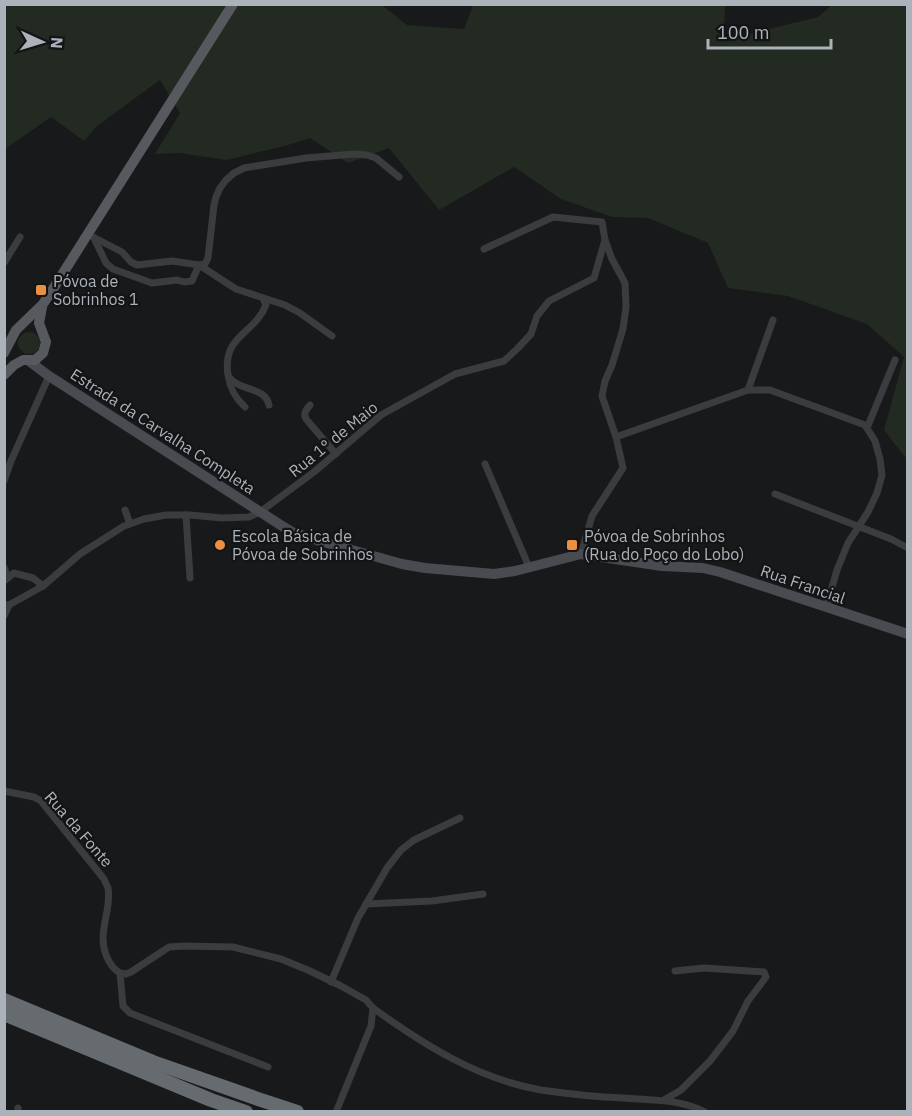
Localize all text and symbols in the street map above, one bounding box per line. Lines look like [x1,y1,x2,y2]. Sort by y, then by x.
north arrow [12,12,72,72]
scale bar [708,12,831,50]
text: 100 m [717,21,769,44]
text: N [47,37,67,50]
place label: Póvoa de Sobrinhos 1 [53,271,139,309]
marker: Póvoa de Sobrinhos 1 [34,283,48,297]
street label: Estrada da Carvalha Completa [67,364,259,498]
street label: Rua 1° de Maio [284,397,382,481]
place label: Escola Básica de Póvoa de Sobrinhos [232,526,373,564]
place label: Póvoa de Sobrinhos (Rua do Poço do Lobo) [584,526,744,564]
marker: Escola Básica de Póvoa de Sobrinhos [213,538,227,552]
marker: Póvoa de Sobrinhos (Rua do Poço do Lobo) [565,538,579,552]
street label: Rua Francial [758,560,848,608]
street label: Rua da Fonte [41,787,118,871]

